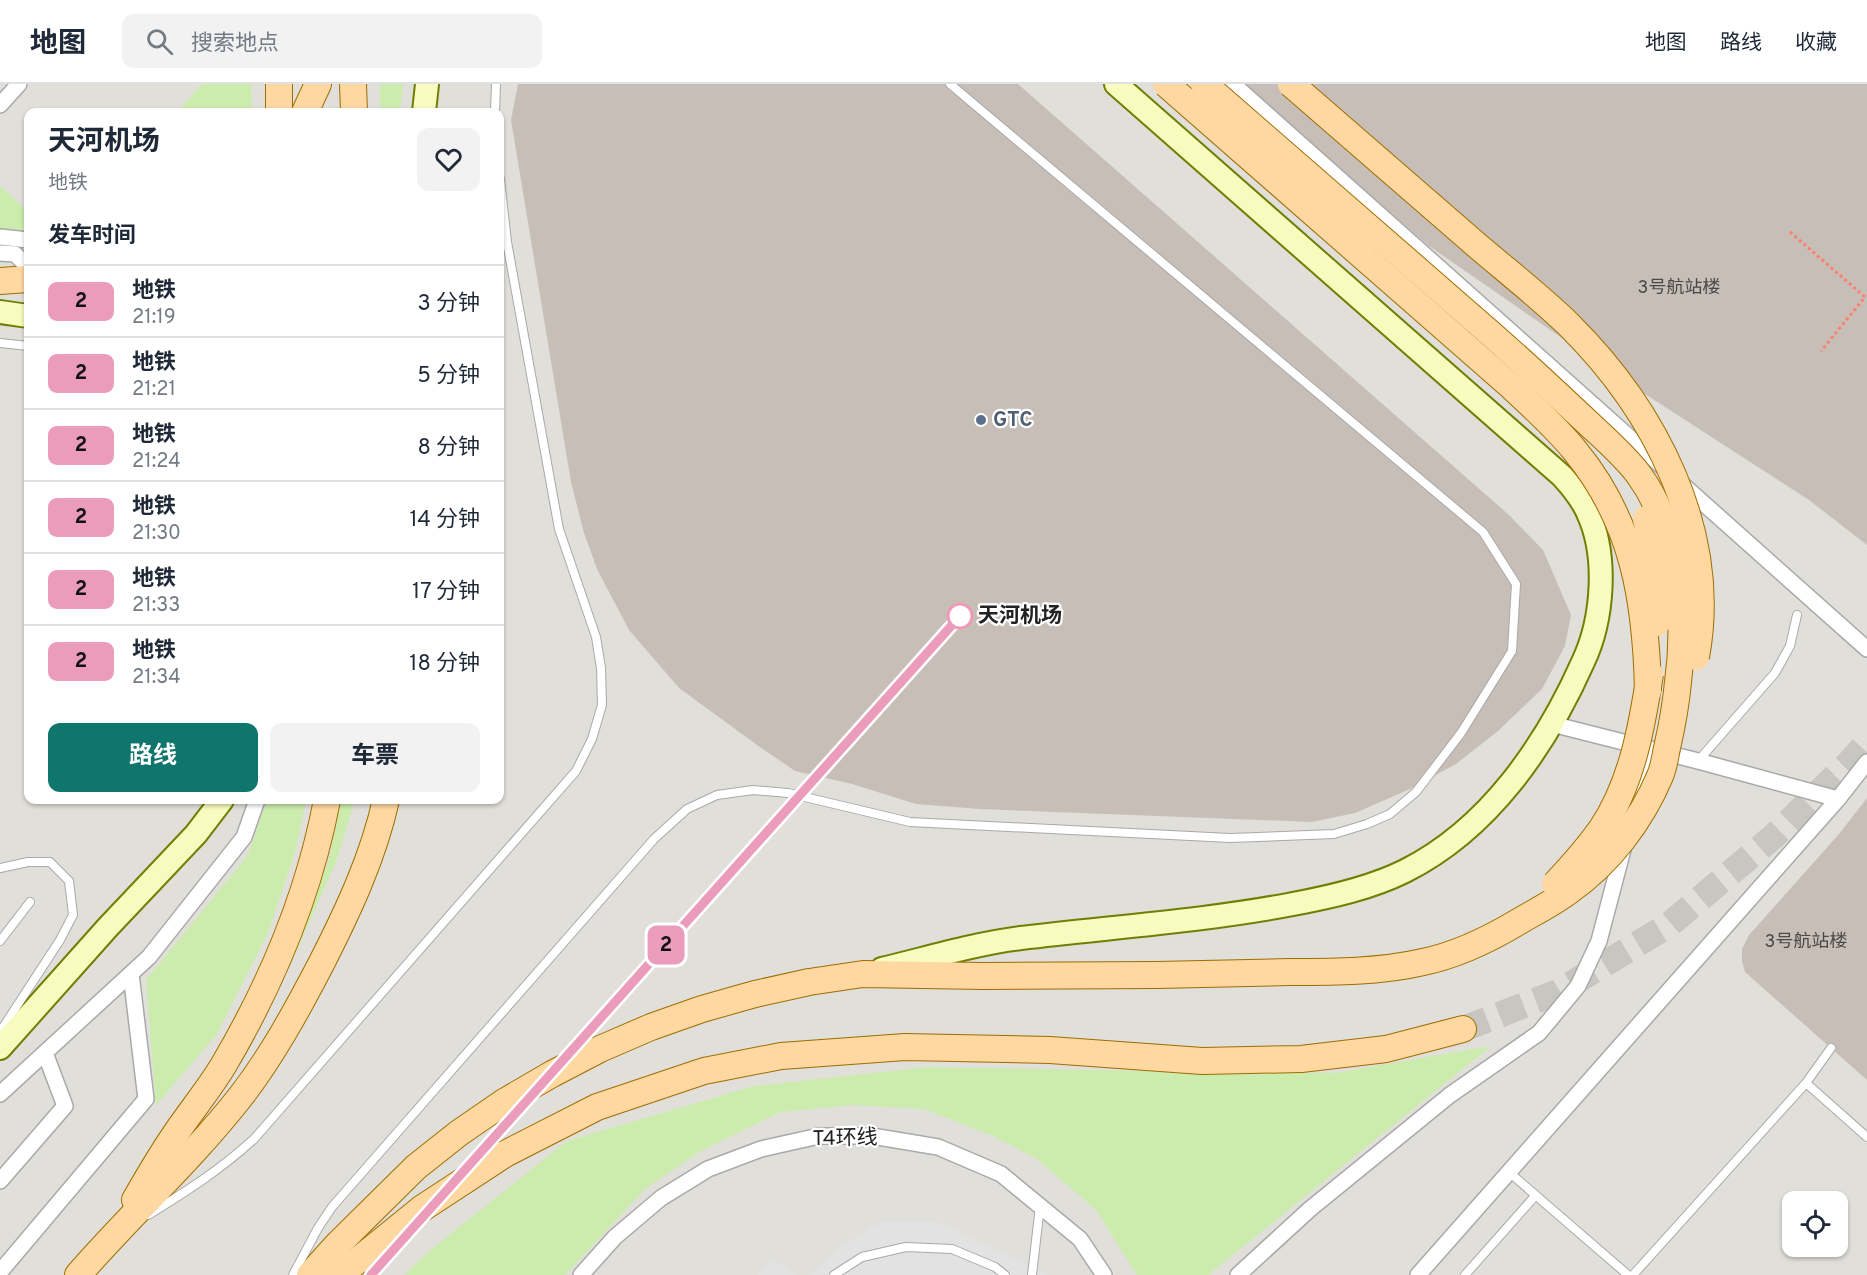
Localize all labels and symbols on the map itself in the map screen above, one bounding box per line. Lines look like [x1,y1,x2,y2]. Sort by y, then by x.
house number: 3号航站楼 [1638,277,1720,300]
place label: GTC [993,407,1033,434]
marker: GTC [974,413,988,427]
marker: 天河机场 [947,603,973,629]
place label: 天河机场 [978,603,1062,630]
line badge: 2 [646,926,686,964]
house number: 3号航站楼 [1765,931,1847,954]
street label: T4环线 [812,1125,878,1153]

